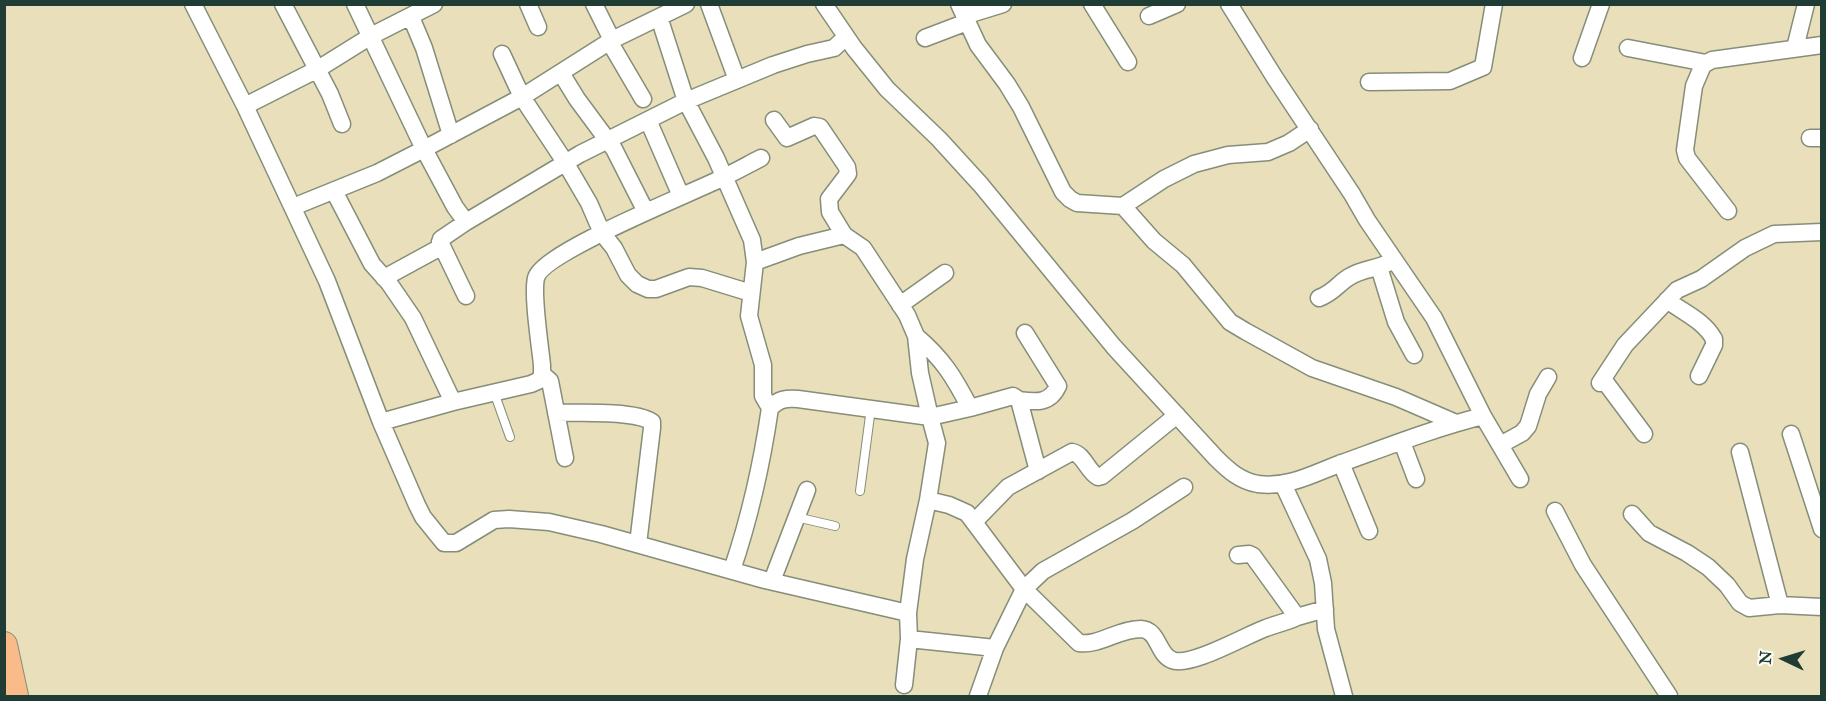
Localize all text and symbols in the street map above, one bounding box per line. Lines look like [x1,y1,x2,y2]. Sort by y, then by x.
north arrow [1754,629,1814,689]
text: N [1756,650,1775,665]

